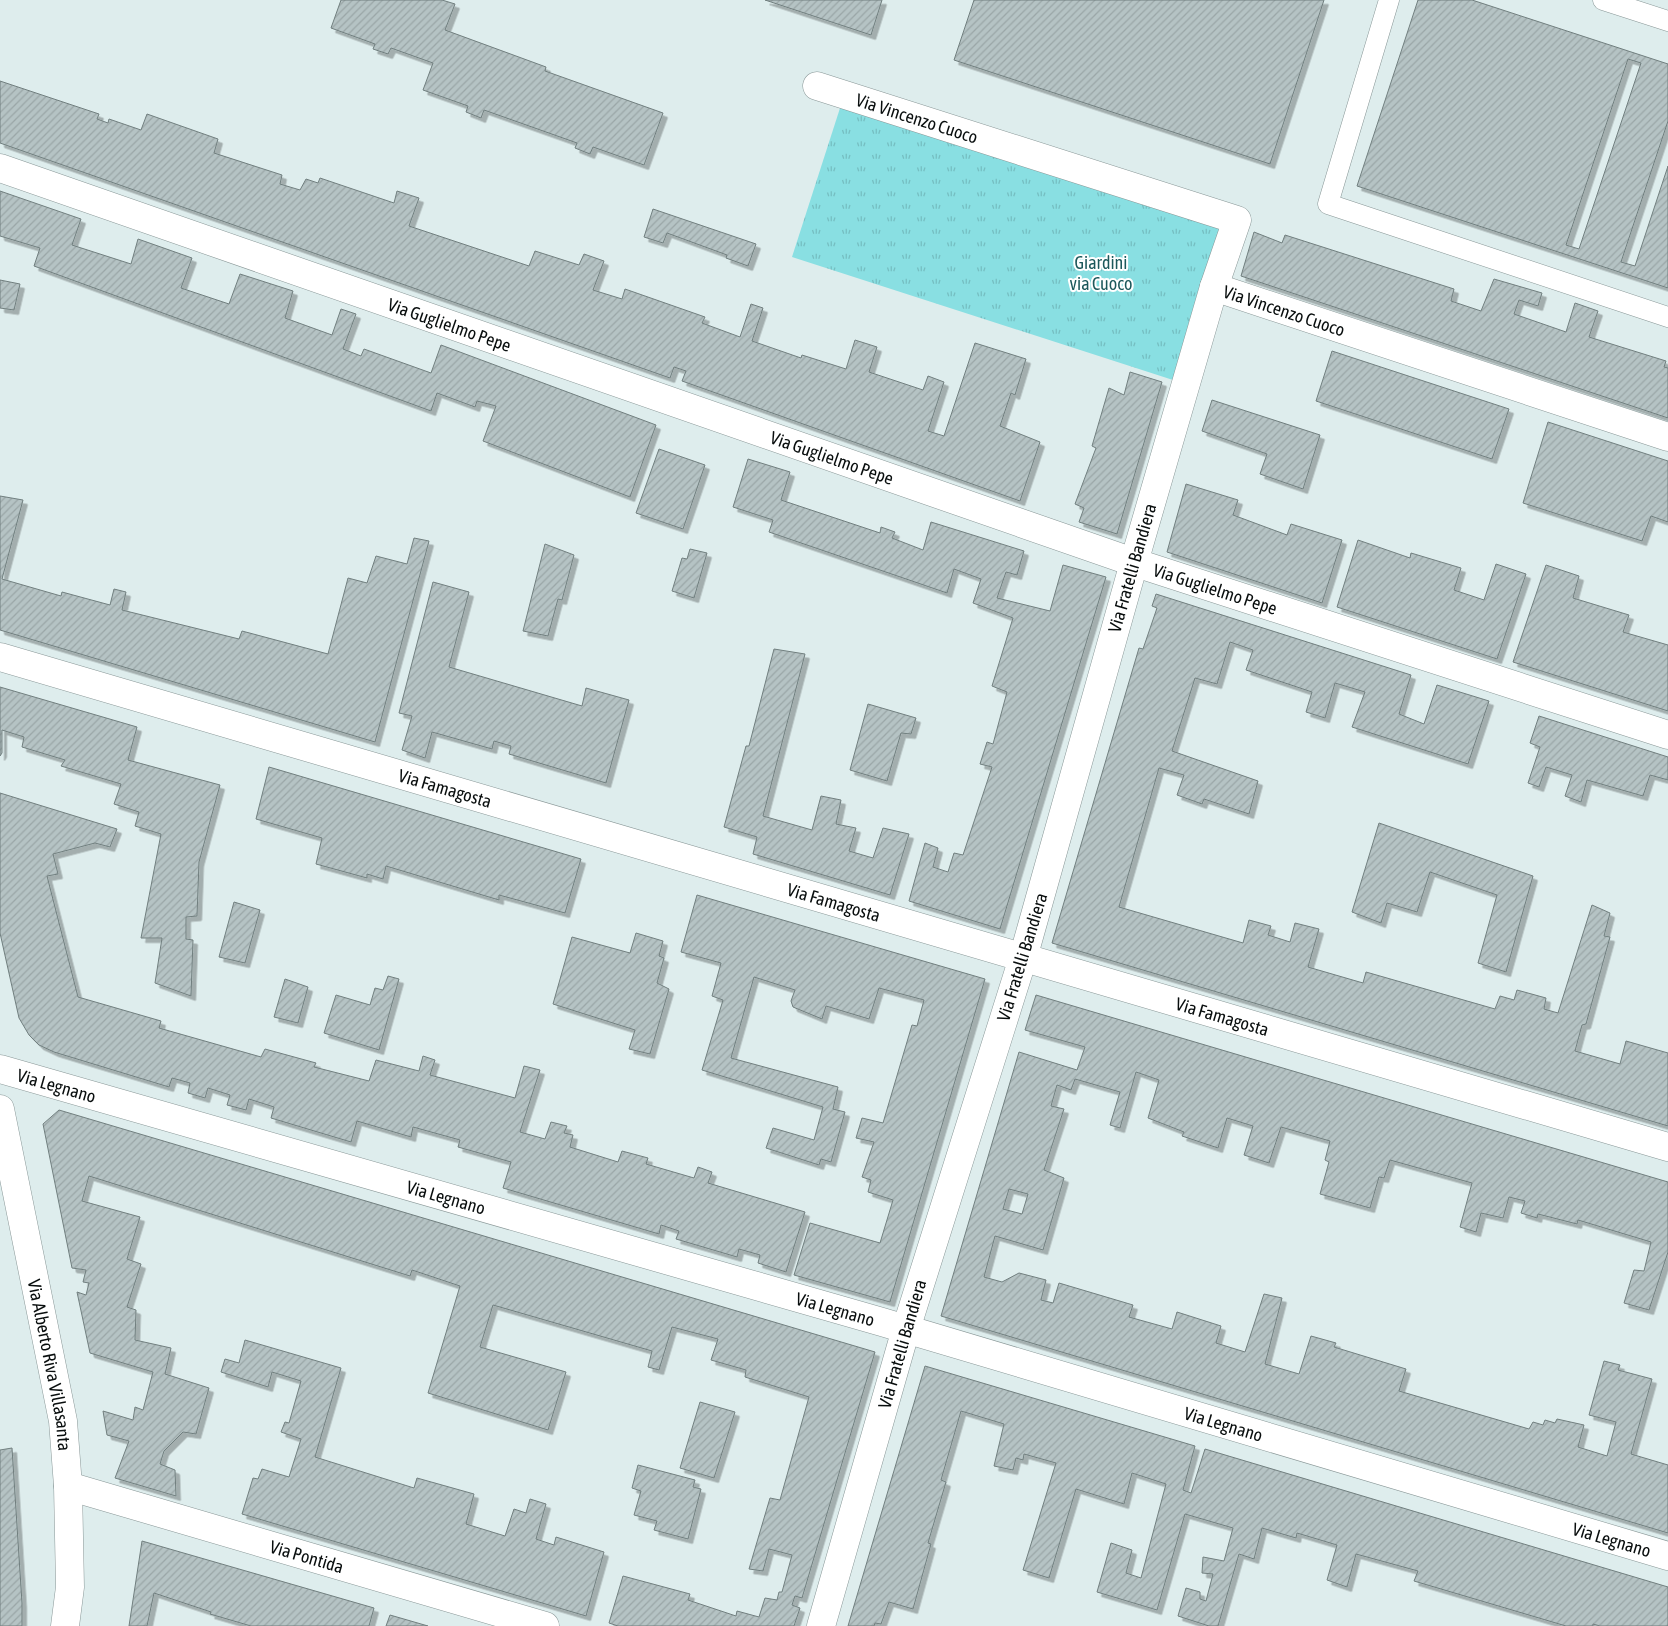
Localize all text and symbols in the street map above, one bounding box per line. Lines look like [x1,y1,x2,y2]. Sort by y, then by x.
street label: Via Vincenzo Cuoco [853,89,981,147]
park label: Giardini via Cuoco [1070,252,1132,294]
street label: Via Vincenzo Cuoco [1221,280,1348,340]
street label: Via Guglielmo Pepe [385,293,514,355]
street label: Via Guglielmo Pepe [768,426,897,489]
street label: Via Fratelli Bandiera [1104,501,1160,635]
street label: Via Guglielmo Pepe [1151,559,1280,618]
street label: Via Famagosta [396,764,494,811]
street label: Via Famagosta [785,878,883,926]
street label: Via Fratelli Bandiera [992,890,1052,1024]
street label: Via Famagosta [1173,992,1271,1040]
street label: Via Legnano [15,1064,99,1107]
street label: Via Legnano [404,1176,488,1218]
street label: Via Alberto Riva Villasanta [24,1277,76,1452]
street label: Via Fratelli Bandiera [874,1277,930,1411]
street label: Via Legnano [793,1287,877,1330]
street label: Via Legnano [1182,1402,1265,1445]
street label: Via Legnano [1570,1518,1654,1561]
street label: Via Pontida [268,1535,346,1577]

